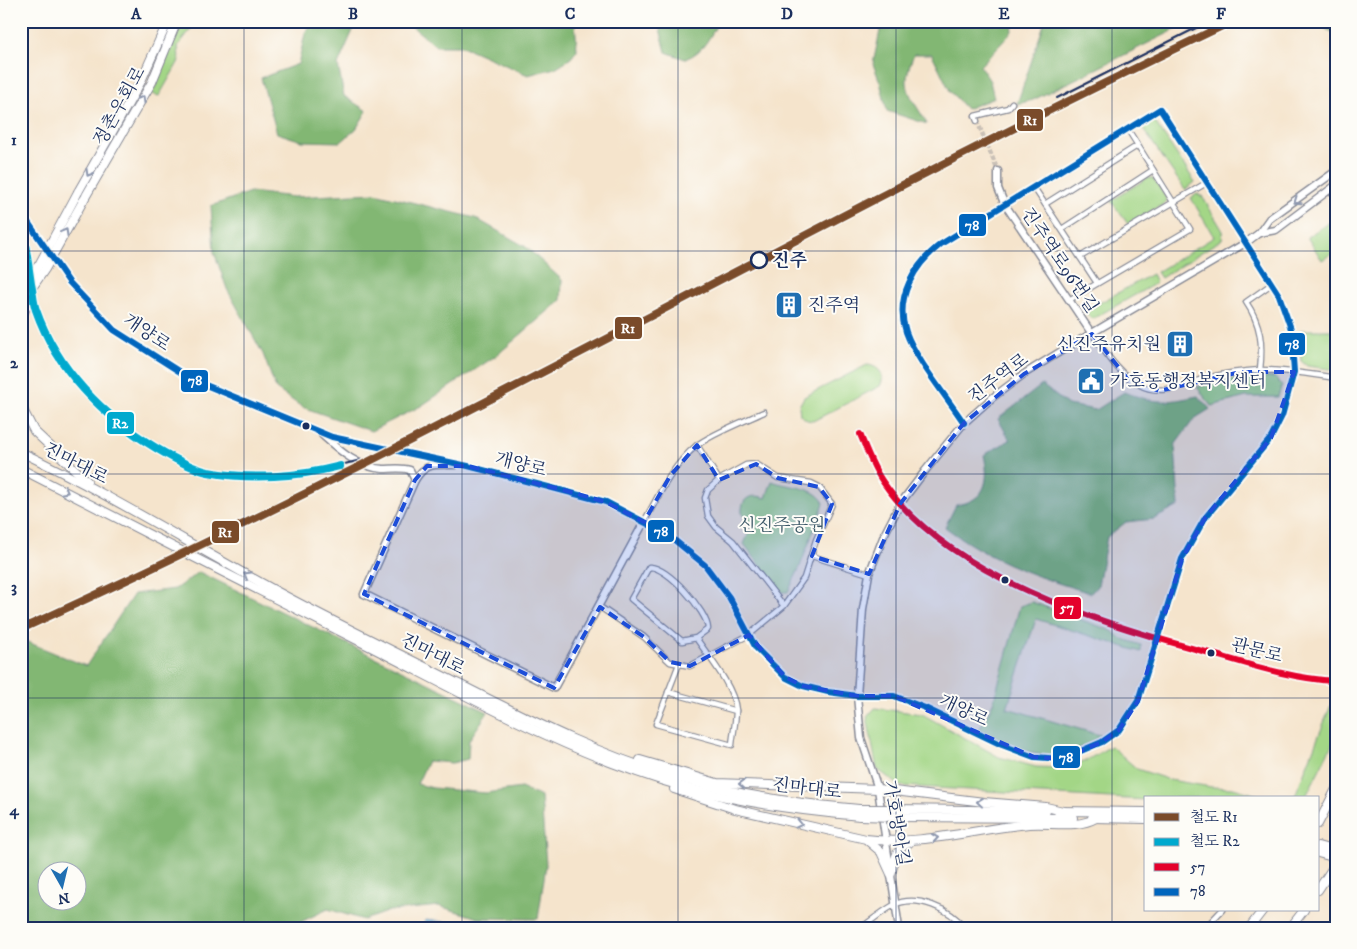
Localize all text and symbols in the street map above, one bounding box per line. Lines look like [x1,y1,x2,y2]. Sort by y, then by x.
text: A [130,4,142,24]
text: B [348,4,358,24]
text: C [565,4,575,24]
text: D [781,4,793,24]
text: E [998,4,1010,24]
text: F [1216,4,1226,24]
street label: 정촌우회로 [89,63,151,150]
one-way arrow [136,95,146,104]
line badge: R1 [1016,108,1044,132]
text: R1 [1023,112,1037,130]
text: 1 [11,130,17,150]
one-way arrow [85,167,95,176]
one-way arrow [1293,194,1302,204]
street label: 진주역로96번길 [1016,204,1103,318]
line badge: 78 [958,213,987,237]
text: 78 [965,217,979,235]
one-way arrow [59,229,69,238]
place label: 진주 [772,250,807,272]
marker: 진주 [750,251,768,269]
building icon: 진주역 [774,290,804,320]
place label: 진주역 [808,295,860,317]
street label: 개양로 [119,309,174,357]
line badge: R1 [614,316,643,340]
text: R1 [621,320,635,338]
building icon: 신진주유치원 [1165,329,1195,359]
line badge: 78 [1278,332,1306,356]
place label: 신진주유치원 [1057,334,1161,356]
text: 78 [1285,336,1299,354]
street label: 진주역로 [964,349,1033,409]
text: 2 [10,353,19,373]
public building icon: 가호동행정복지센터 [1076,366,1106,396]
line badge: 78 [180,369,209,393]
place label: 가호동행정복지센터 [1110,371,1267,393]
text: 78 [188,372,202,390]
line badge: R2 [106,411,135,435]
text: R2 [112,415,129,433]
unlabelled marker [301,421,311,431]
street label: 진마대로 [40,438,112,489]
street label: 개양로 [493,448,549,482]
one-way arrow [59,485,68,495]
park label: 신진주공원 [739,515,825,537]
line badge: 78 [647,519,675,543]
line badge: R1 [211,520,240,544]
text: 78 [654,523,668,541]
text: R1 [218,524,232,542]
one-way arrow [244,571,253,581]
unlabelled marker [1000,575,1010,585]
text: 3 [11,577,17,597]
line badge: 57 [1053,596,1082,620]
text: 57 [1059,599,1074,617]
street label: 진마대로 [397,629,469,680]
street label: 관문로 [1229,634,1285,668]
unlabelled marker [1206,648,1216,658]
street label: 개양로 [935,690,992,732]
line badge: 78 [1052,745,1081,769]
text: 78 [1059,749,1073,767]
street label: 진마대로 [771,774,843,804]
one-way arrow [738,778,746,789]
street label: 가호방아길 [878,778,914,868]
legend [1144,796,1320,912]
one-way arrow [976,797,984,808]
text: 4 [8,800,19,820]
text: 철도 R1 [1190,808,1238,827]
one-way arrow [794,818,803,829]
text: 철도 R2 [1190,832,1240,851]
one-way arrow [931,833,939,843]
text: 57 [1190,858,1205,877]
north arrow [38,862,88,912]
text: 78 [1190,882,1205,901]
text: N [56,888,71,908]

